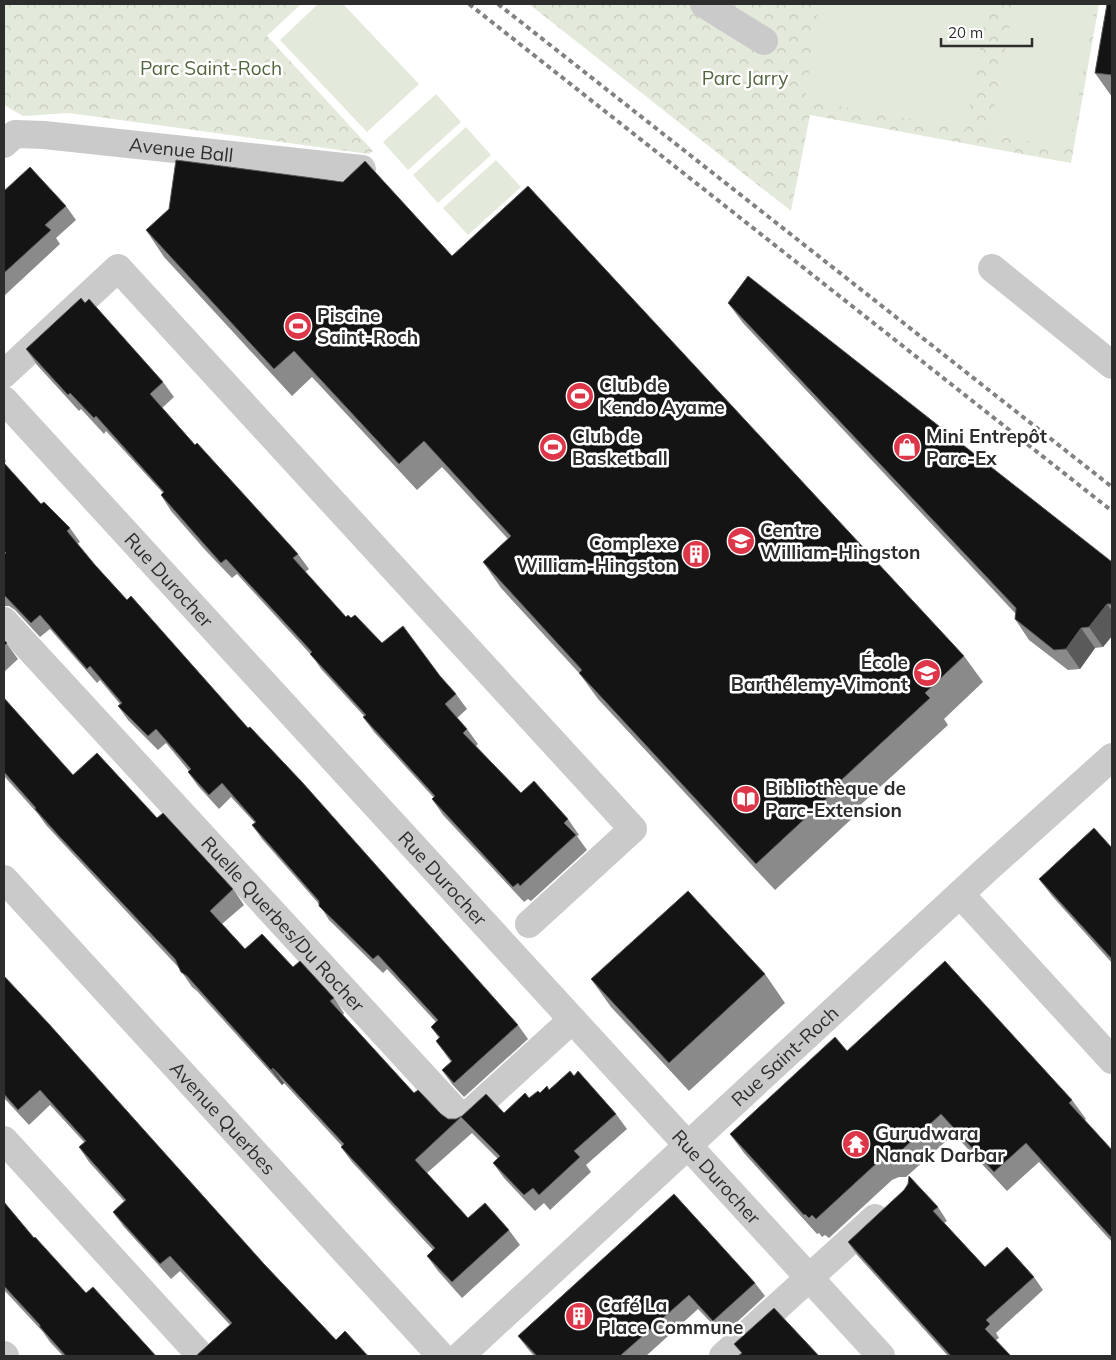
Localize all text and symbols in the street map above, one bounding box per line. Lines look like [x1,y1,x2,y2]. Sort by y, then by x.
scale bar [941,15,1032,47]
text: 20 m [948,23,983,42]
park label: Parc Saint-Roch [140,56,282,80]
park label: Parc Jarry [702,66,788,90]
street label: Avenue Ball [128,132,235,167]
place label: Piscine Saint-Roch [317,303,418,349]
sports icon: Piscine Saint-Roch [283,311,313,341]
place label: Club de Kendo Ayame [599,373,725,419]
sports icon: Club de Kendo Ayame [565,381,595,411]
place label: Club de Basketball [572,424,668,470]
place label: Mini Entrepôt Parc-Ex [926,424,1047,470]
sports icon: Club de Basketball [538,432,568,462]
shop icon: Mini Entrepôt Parc-Ex [892,432,922,462]
place label: Centre William-Hingston [760,518,921,564]
school or university icon: Centre William-Hingston [726,526,756,556]
street label: Rue Durocher [120,527,218,632]
place label: Complexe William-Hingston [517,531,677,577]
building icon: Complexe William-Hingston [681,539,711,569]
place label: École Barthélemy-Vimont [731,650,908,696]
school or university icon: École Barthélemy-Vimont [912,658,942,688]
place label: Bibliothèque de Parc-Extension [765,776,906,822]
library icon: Bibliothèque de Parc-Extension [731,784,761,814]
street label: Rue Durocher [393,826,492,931]
street label: Ruelle Querbes/Du Rocher [196,831,370,1017]
street label: Rue Saint-Roch [726,1001,843,1111]
street label: Avenue Querbes [165,1056,281,1180]
place label: Gurudwara Nanak Darbar [875,1121,1005,1167]
street label: Rue Durocher [667,1124,766,1229]
temple icon: Gurudwara Nanak Darbar [841,1129,871,1159]
place label: Café La Place Commune [598,1293,743,1339]
building icon: Café La Place Commune [564,1301,594,1331]

